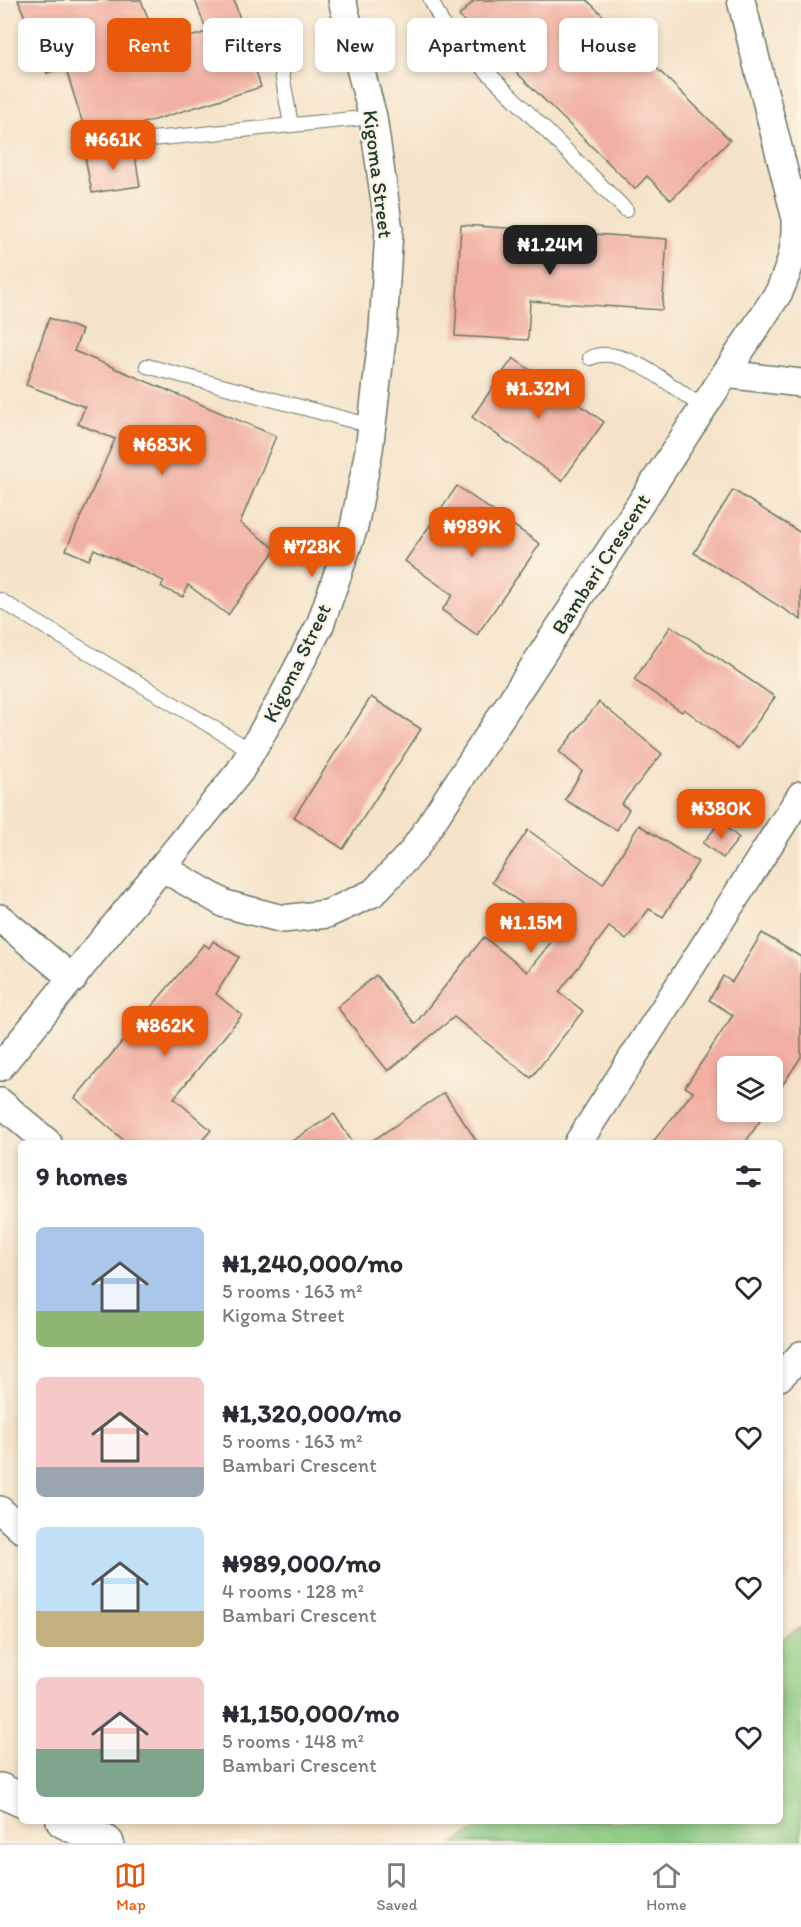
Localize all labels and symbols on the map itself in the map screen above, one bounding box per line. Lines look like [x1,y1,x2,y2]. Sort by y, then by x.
street label: Kigoma Street [358,109,399,239]
pin: ₦661K [71,120,155,171]
pin: ₦1.24M [501,225,599,276]
pin: ₦1.32M [489,369,587,420]
pin: ₦683K [120,425,204,476]
street label: Bambari Crescent [546,489,655,639]
pin: ₦989K [430,507,514,558]
pin: ₦728K [270,527,354,578]
street label: Kigoma Street [257,599,336,726]
pin: ₦380K [679,789,763,840]
pin: ₦1.15M [482,903,580,954]
pin: ₦862K [123,1006,207,1057]

